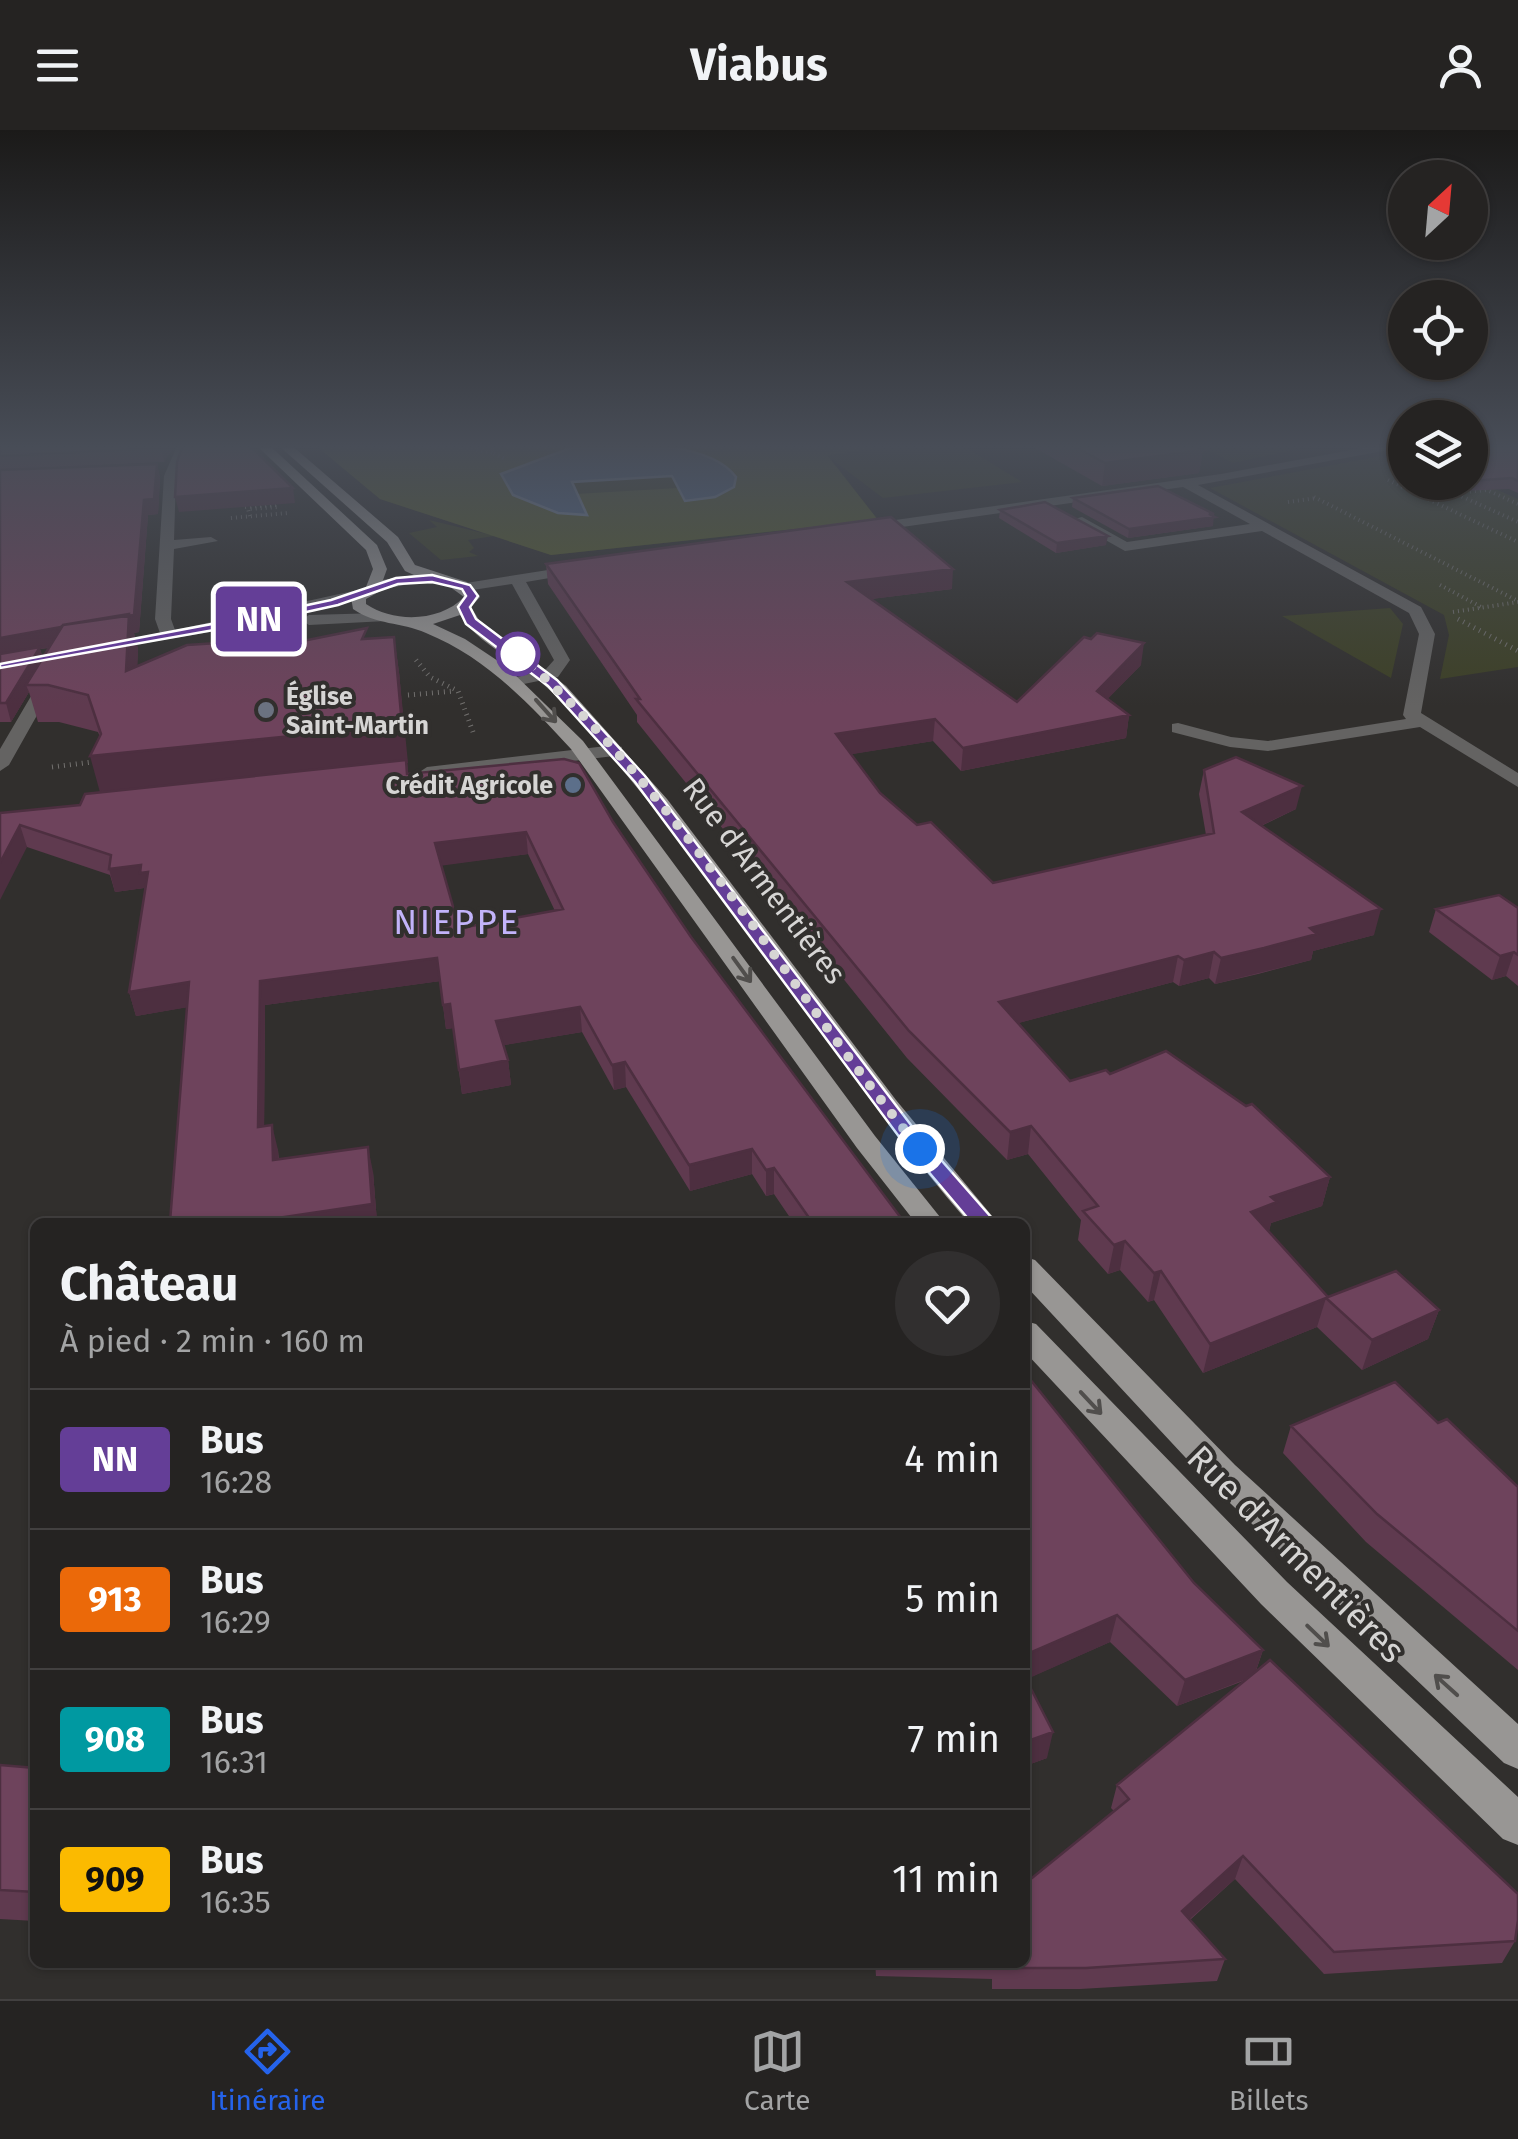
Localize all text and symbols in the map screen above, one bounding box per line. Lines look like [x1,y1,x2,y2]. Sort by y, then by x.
icon: menu [30,38,85,93]
text: Viabus [690,38,828,92]
icon: person [1433,38,1488,93]
north arrow [1388,160,1488,260]
map controls [1388,160,1488,500]
button: locate [1388,280,1488,380]
button: layers [1388,400,1488,500]
line badge: NN [214,586,304,652]
text: NN [236,598,282,640]
unlabelled marker [497,633,539,675]
place label: Église Saint-Martin [286,680,429,741]
one-way arrow [535,697,557,723]
marker: Église Saint-Martin [255,699,277,721]
place label: Crédit Agricole [385,771,553,801]
street label: Rue d'Armentières [675,771,853,991]
marker: Crédit Agricole [562,774,584,796]
district label: NIEPPE [393,901,521,943]
one-way arrow [731,956,752,983]
your location [895,1124,945,1174]
button: heart [895,1251,1000,1356]
text: Château [60,1255,239,1313]
text: À pied · 2 min · 160 m [60,1322,365,1360]
one-way arrow [1079,1390,1102,1415]
text: Bus [200,1417,264,1463]
text: 4 min [904,1436,1000,1482]
street label: Rue d'Armentières [1179,1437,1413,1671]
text: NN [92,1438,138,1480]
text: 16:28 [200,1463,272,1501]
text: Bus [200,1557,264,1603]
text: 5 min [905,1576,1000,1622]
text: 913 [88,1578,142,1620]
text: 16:29 [200,1603,271,1641]
one-way arrow [1305,1624,1329,1648]
one-way arrow [1434,1673,1459,1696]
text: Bus [200,1697,264,1743]
text: 7 min [908,1716,1000,1762]
text: 908 [85,1718,145,1760]
text: 16:31 [200,1743,268,1781]
text: Bus [200,1837,264,1883]
text: 11 min [892,1856,1000,1902]
text: 909 [85,1858,145,1900]
text: 16:35 [200,1883,271,1921]
tab: Itinéraire [209,2024,325,2117]
tab: Carte [744,2024,810,2117]
tab: Billets [1229,2024,1309,2117]

